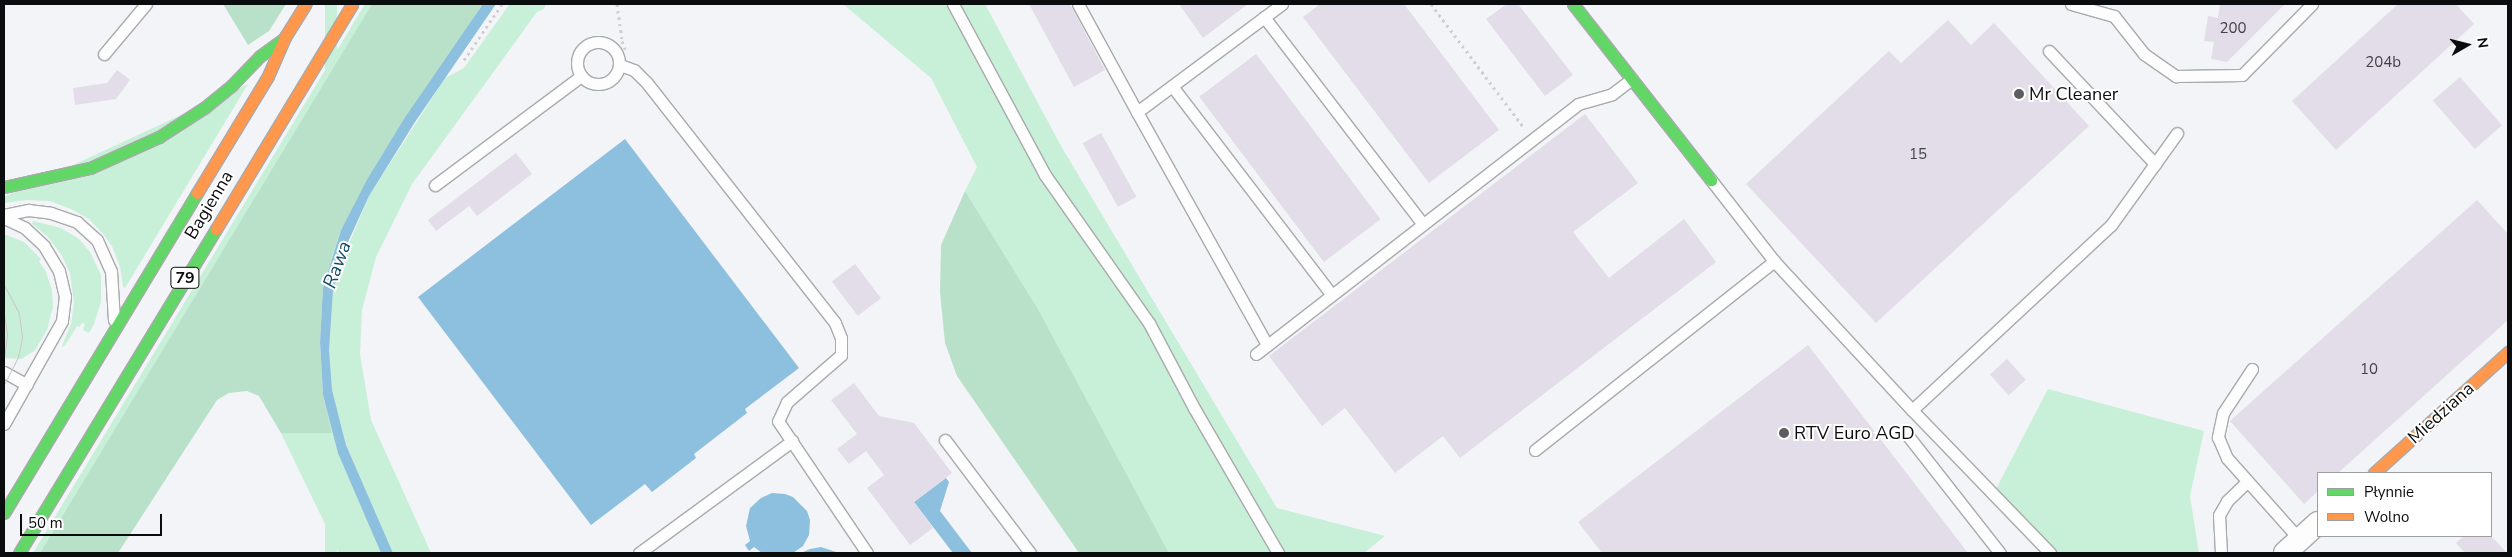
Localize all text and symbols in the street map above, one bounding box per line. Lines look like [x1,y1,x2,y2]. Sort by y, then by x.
house number: 200 [2220,20,2246,38]
north arrow [2442,20,2492,70]
text: N [2472,36,2492,49]
house number: 204b [2365,54,2401,72]
place label: Mr Cleaner [2029,83,2118,105]
marker: Mr Cleaner [2013,88,2025,100]
house number: 15 [1909,146,1927,164]
street label: Bagienna [180,167,238,243]
water label: Rawa [319,238,357,292]
road number: 79 [170,264,200,292]
house number: 10 [2360,361,2378,379]
street label: Miedziana [2404,378,2478,448]
place label: RTV Euro AGD [1794,422,1915,444]
marker: RTV Euro AGD [1778,427,1790,439]
legend [2317,472,2492,537]
text: Płynnie [2364,482,2414,502]
scale bar [22,504,165,536]
text: Wolno [2364,507,2409,527]
text: 50 m [28,513,63,533]

